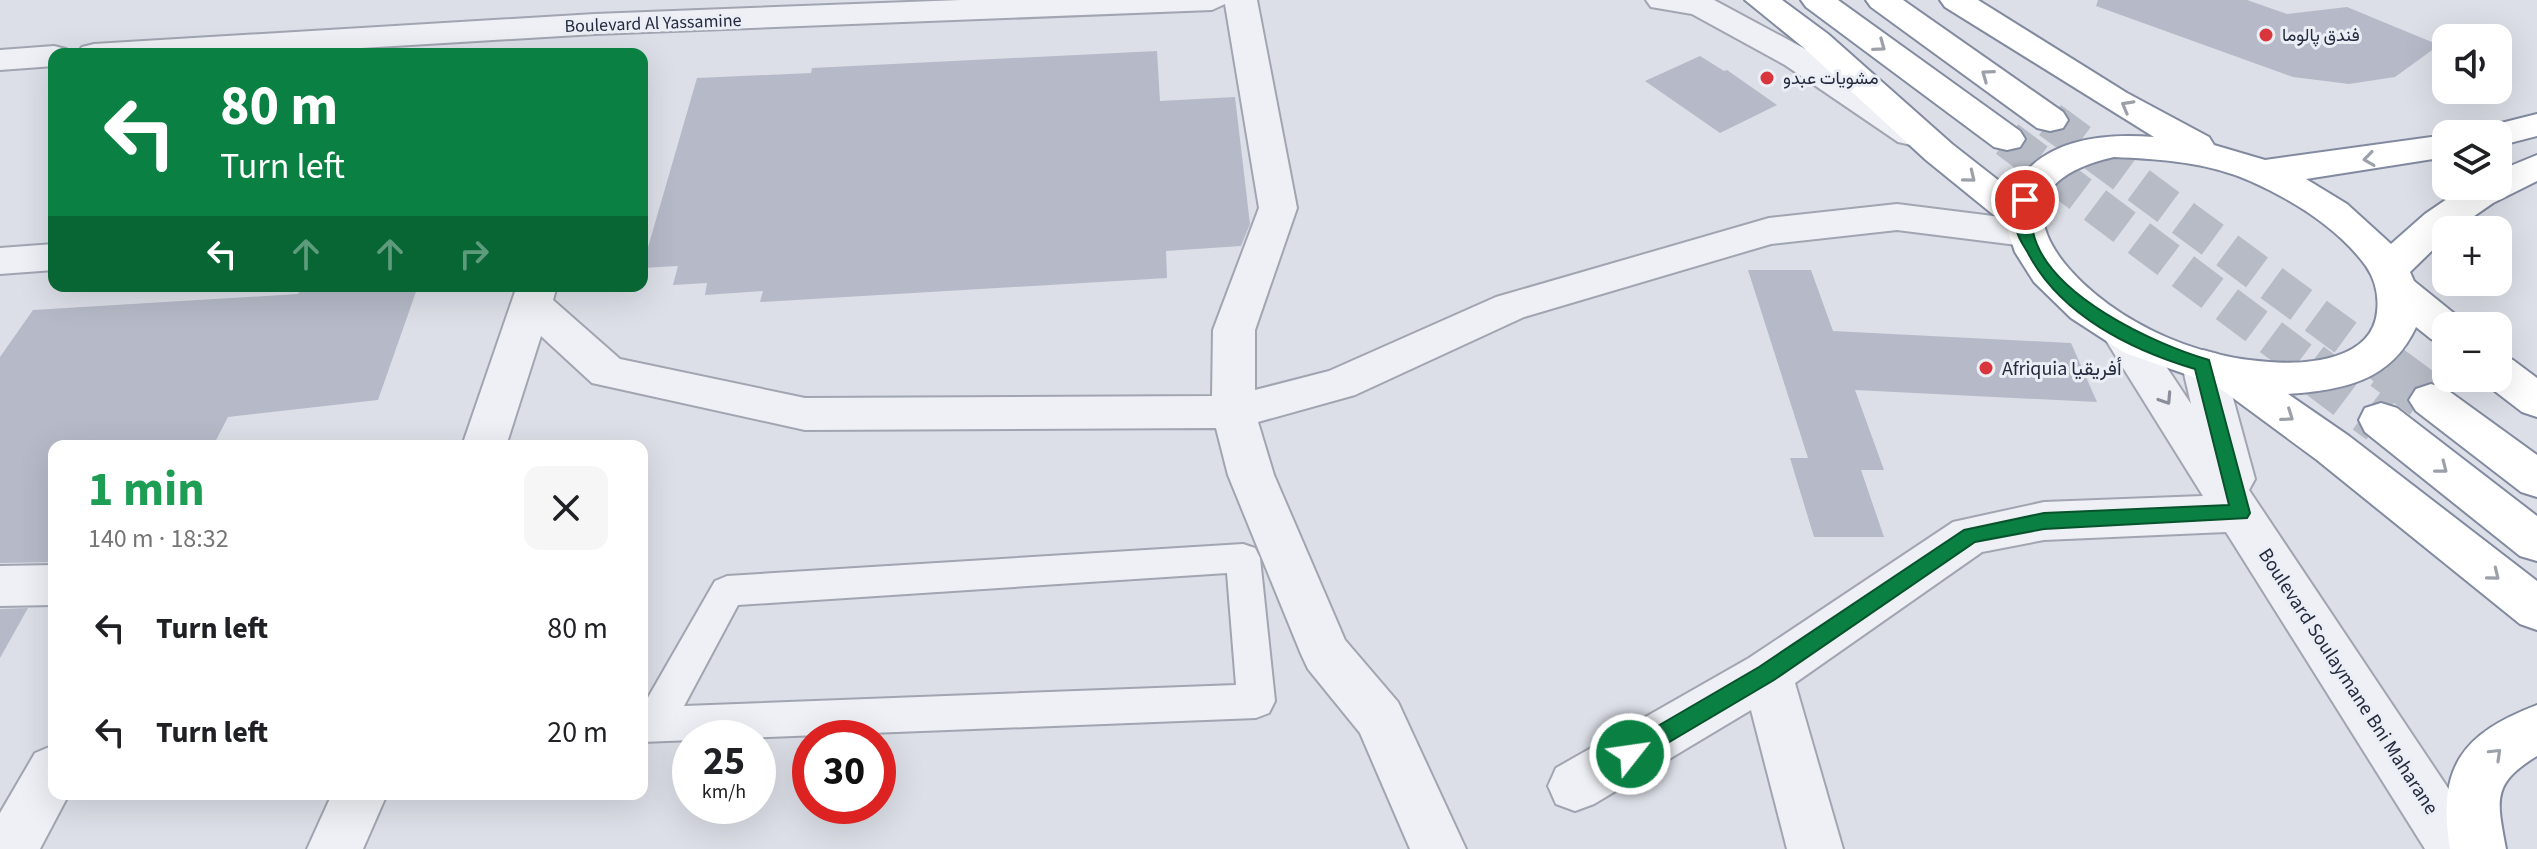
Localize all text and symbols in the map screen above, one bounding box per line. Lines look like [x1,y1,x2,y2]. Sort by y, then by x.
street label: Boulevard Al Yassamine [564,8,742,39]
place label: فندق پالوما [2282,23,2360,48]
map controls [2432,24,2512,392]
button: sound [2432,24,2512,104]
marker: فندق پالوما [2257,26,2275,44]
one-way arrow [1872,36,1886,50]
place label: مشويات عبدو [1783,66,1879,91]
text: 80 m [220,67,338,146]
marker: مشويات عبدو [1758,69,1776,87]
one-way arrow [1981,70,1996,85]
icon: left [88,80,192,184]
one-way arrow [2121,100,2136,116]
button: layers [2432,120,2512,200]
text: Turn left [220,141,345,192]
one-way arrow [2362,150,2376,167]
pin [1991,166,2059,234]
one-way arrow [1961,167,1975,182]
icon: arrive [2003,178,2047,222]
button: + [2432,216,2512,296]
icon: left [200,232,244,276]
icon: ahead [284,232,328,276]
icon: ahead [368,232,412,276]
icon: right [452,232,496,276]
button: − [2432,312,2512,392]
place label: Afriquia أفريقيا [2002,355,2122,383]
marker: Afriquia أفريقيا [1977,359,1995,377]
one-way arrow [2156,390,2171,405]
one-way arrow [2280,406,2294,421]
text: 1 min [88,456,205,524]
one-way arrow [2433,458,2448,472]
button: close [524,466,608,550]
text: 140 m · 18:32 [88,520,229,557]
street label: Boulevard Soulaymane Bni Maharane [2251,543,2445,820]
one-way arrow [2485,565,2500,579]
icon: left [88,606,132,650]
text: Turn left [156,607,268,650]
text: 80 m [547,607,608,650]
icon: left [88,710,132,754]
text: Turn left [156,711,268,754]
text: 20 m [547,711,608,754]
position arrow [1588,712,1672,796]
speed limit sign: 30 [792,720,896,824]
text: 25 [703,733,745,790]
one-way arrow [2487,748,2501,763]
text: km/h [702,778,746,806]

